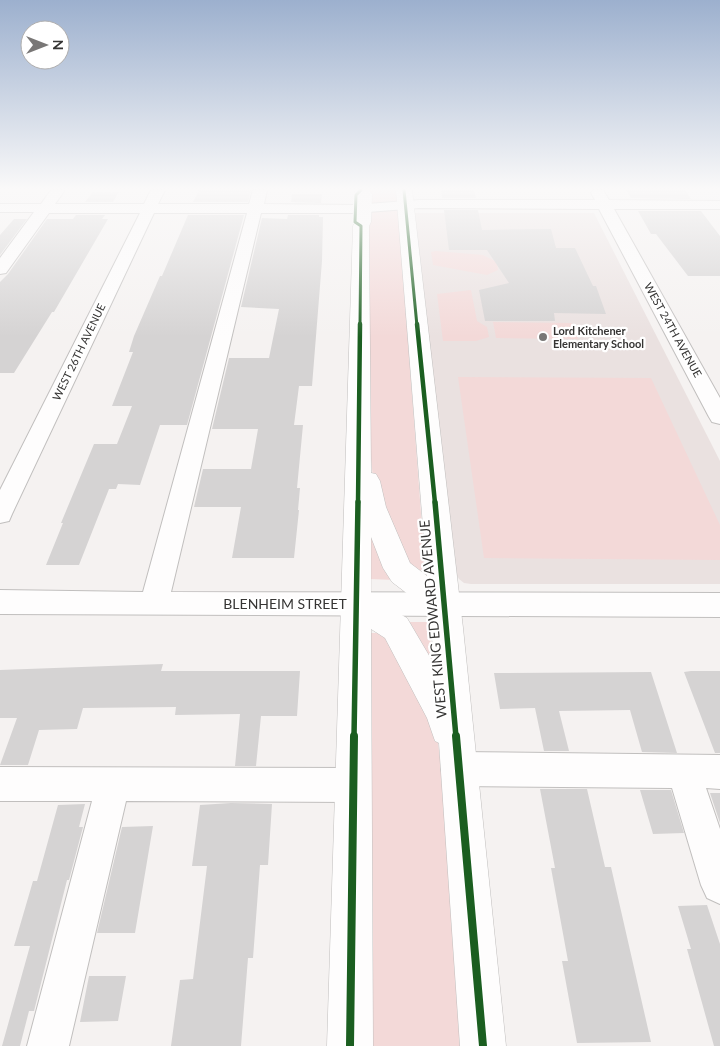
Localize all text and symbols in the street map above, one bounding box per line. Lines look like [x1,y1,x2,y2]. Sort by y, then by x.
north arrow [20,20,70,70]
text: N [50,40,67,50]
street label: WEST 24TH AVENUE [642,280,705,379]
street label: WEST 26TH AVENUE [49,301,108,402]
place label: Lord Kitchener Elementary School [553,324,644,350]
marker: Lord Kitchener Elementary School [537,331,549,343]
street label: WEST KING EDWARD AVENUE [415,519,450,719]
street label: BLENHEIM STREET [223,595,347,612]

